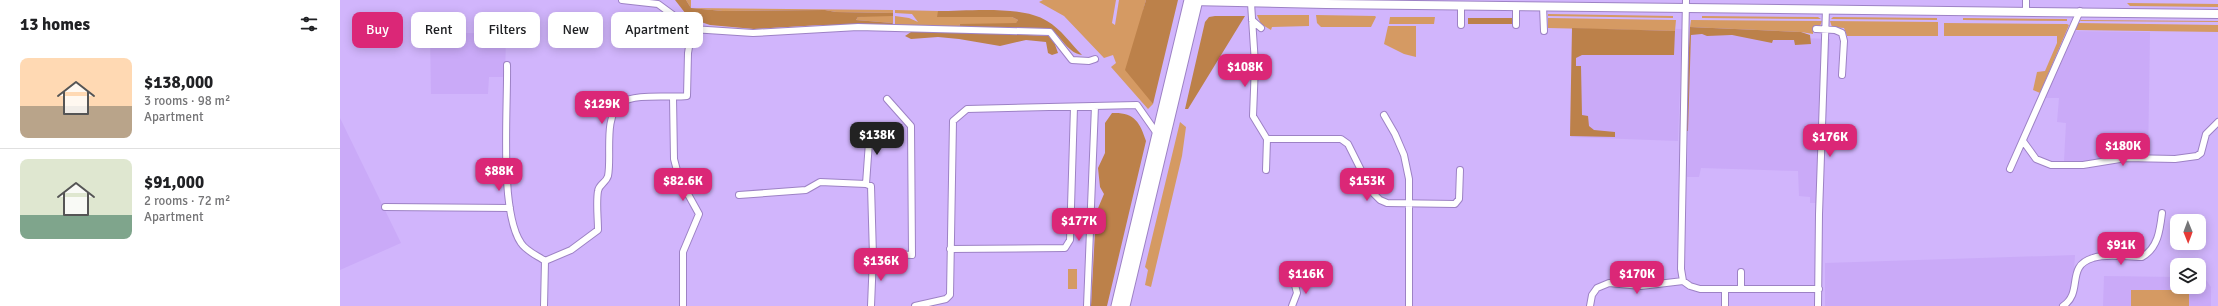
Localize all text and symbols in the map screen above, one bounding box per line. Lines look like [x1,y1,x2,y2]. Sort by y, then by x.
chip: Buy [352,12,403,48]
chip: Rent [411,12,466,48]
chip: Filters [474,12,540,48]
chip: New [548,12,603,48]
chip: Apartment [611,12,703,48]
icon: filters [298,13,320,35]
text: 13 homes [20,14,90,35]
pin: $108K [1217,54,1273,88]
text: $108K [1227,59,1263,75]
text: $138,000 [144,72,213,93]
icon: home [52,74,100,122]
pin: $129K [574,91,630,125]
text: 3 rooms · 98 m² [144,93,230,109]
text: $129K [584,96,620,112]
text: Apartment [144,109,204,125]
pin: $138K [849,122,905,156]
pin: $176K [1802,124,1858,158]
text: $138K [859,127,895,143]
text: $176K [1812,129,1848,145]
pin: $180K [2095,133,2151,167]
text: $180K [2105,138,2141,154]
pin: $88K [475,158,523,192]
text: $88K [484,163,514,179]
pin: $82.6K [650,168,716,202]
pin: $153K [1339,168,1395,202]
text: $91,000 [144,172,204,193]
text: $82.6K [663,173,703,189]
text: $153K [1349,173,1385,189]
icon: home [52,175,100,223]
text: 2 rooms · 72 m² [144,193,230,209]
pin: $177K [1051,208,1107,242]
text: Apartment [144,209,204,225]
text: $177K [1061,213,1097,229]
north arrow [2170,214,2206,250]
map controls [2170,214,2206,294]
pin: $91K [2097,232,2145,266]
text: $91K [2106,237,2136,253]
pin: $136K [853,248,909,282]
text: $136K [863,253,899,269]
button: layers [2170,258,2206,294]
pin: $116K [1278,261,1334,295]
pin: $170K [1609,261,1665,295]
text: $116K [1288,266,1324,282]
text: $170K [1619,266,1655,282]

